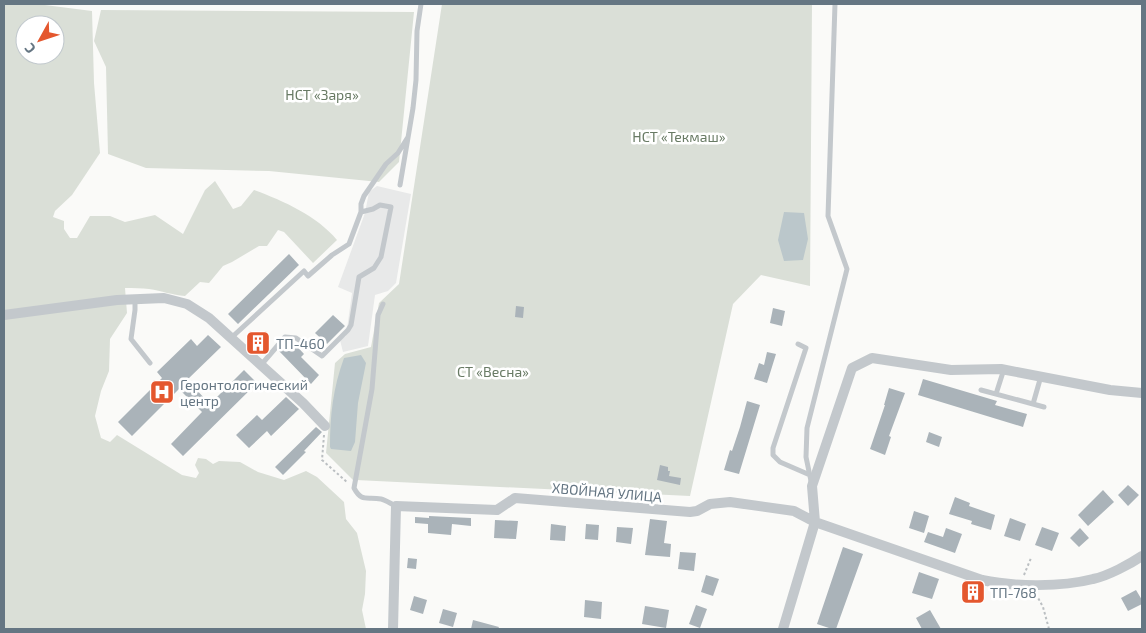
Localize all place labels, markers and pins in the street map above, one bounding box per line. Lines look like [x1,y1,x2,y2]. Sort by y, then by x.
building icon: ТП-460 [245,330,271,356]
place label: ТП-460 [276,335,325,352]
place label: Геронтологический центр [180,376,308,409]
hospital icon: Геронтологический центр [149,379,175,405]
building icon: ТП-768 [960,579,986,605]
place label: ТП-768 [990,584,1037,601]

